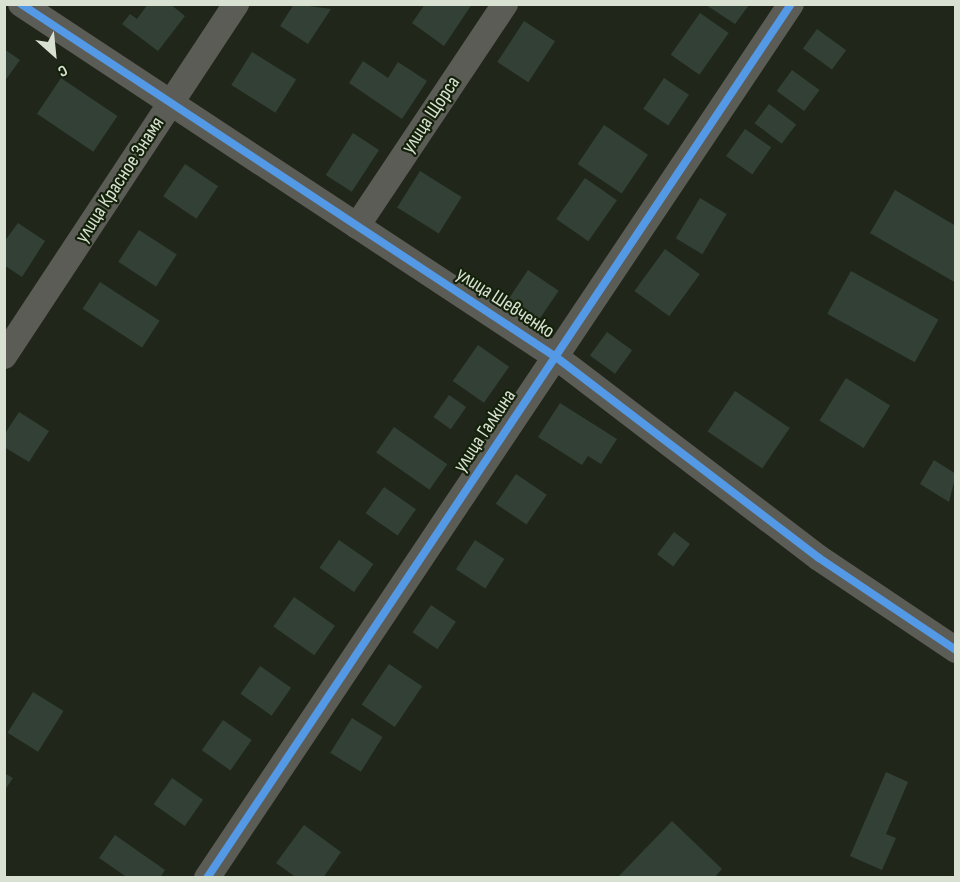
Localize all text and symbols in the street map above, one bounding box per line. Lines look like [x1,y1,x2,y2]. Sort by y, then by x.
north arrow [24,24,84,84]
text: С [54,60,70,81]
street label: улица Щорса [396,72,466,158]
street label: улица Красное Знамя [70,113,170,247]
street label: улица Шевченко [451,262,559,344]
street label: улица Галкина [449,385,521,477]

